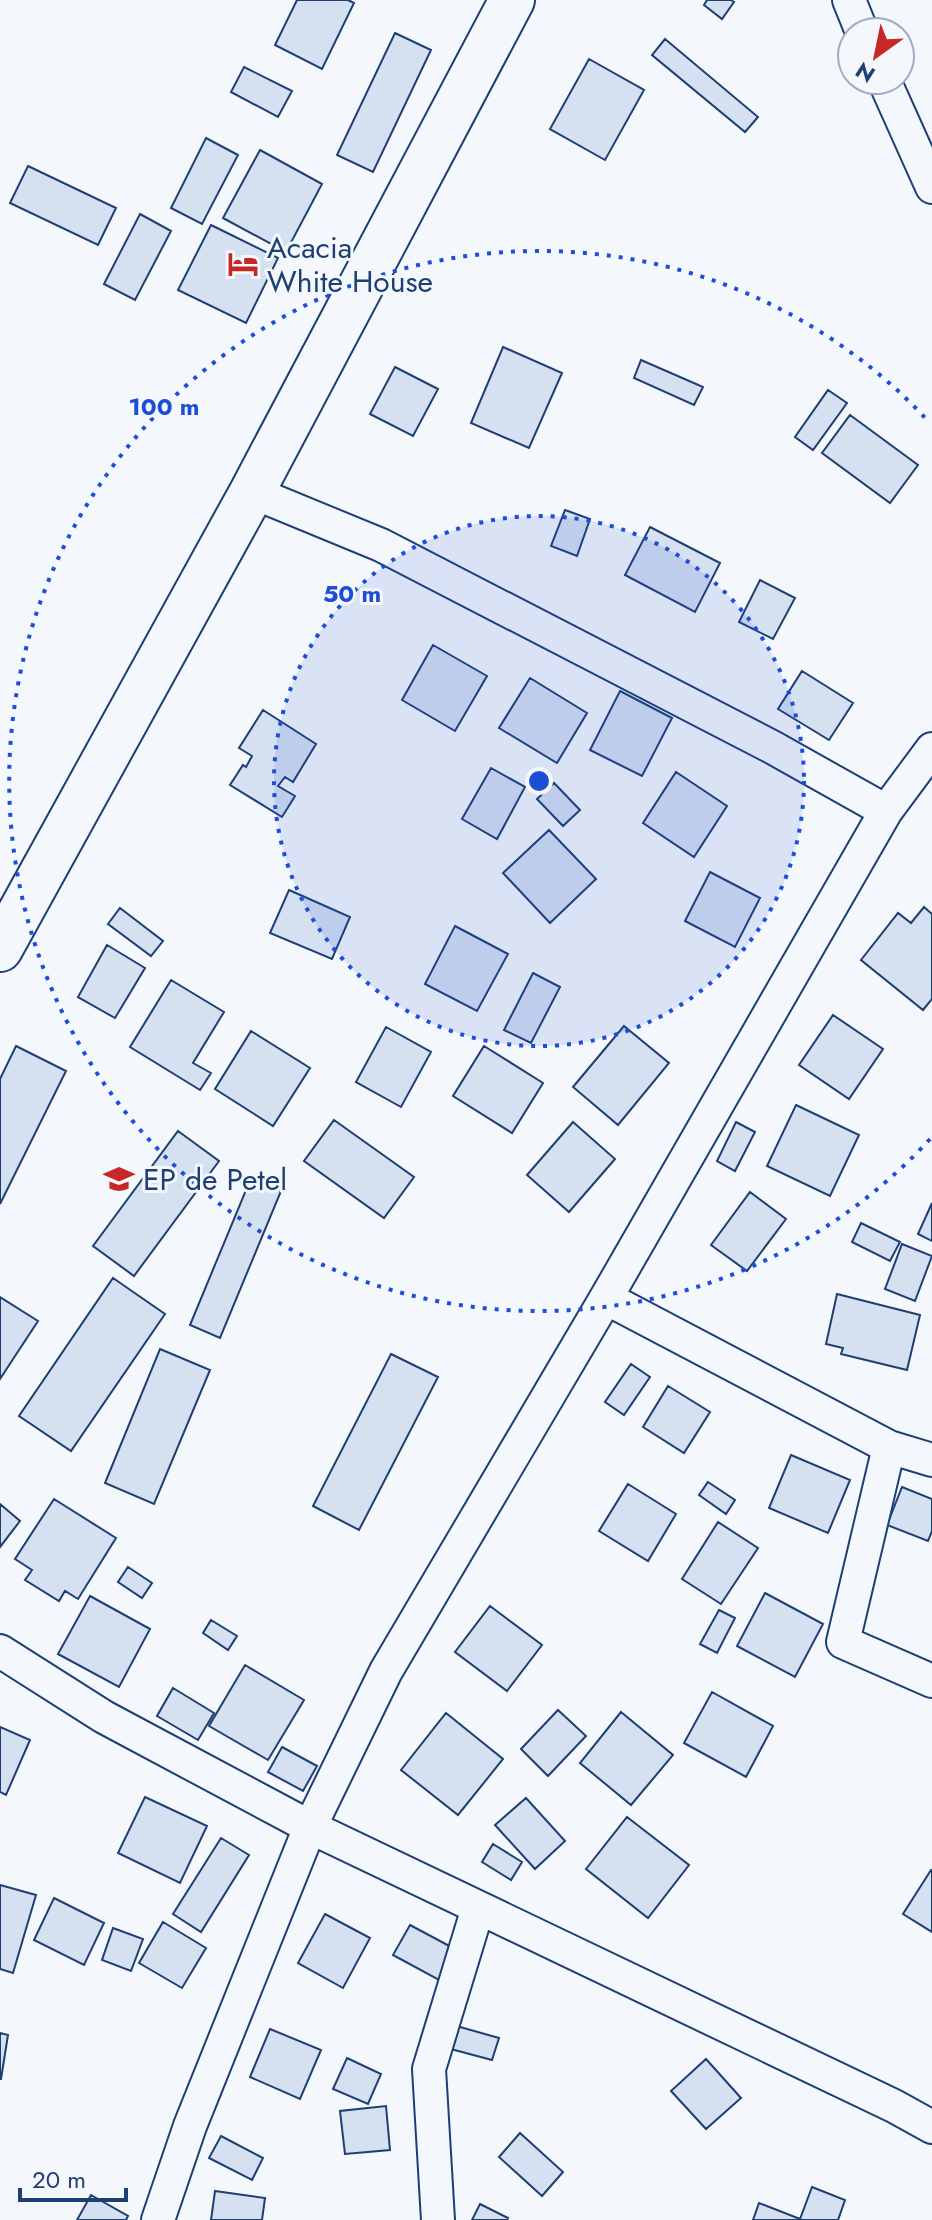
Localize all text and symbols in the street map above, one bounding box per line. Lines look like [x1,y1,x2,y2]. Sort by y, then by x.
north arrow [836,16,916,96]
text: N [849,55,881,91]
place label: Acacia White House [267,226,433,303]
hotel icon: Acacia White House [226,247,260,281]
text: 100 m [129,389,199,424]
text: 50 m [323,576,381,611]
centre of rings [525,767,553,795]
place label: EP de Petel [143,1158,287,1201]
school or university icon: EP de Petel [102,1162,136,1196]
scale bar [20,2152,126,2202]
text: 20 m [32,2162,86,2197]

